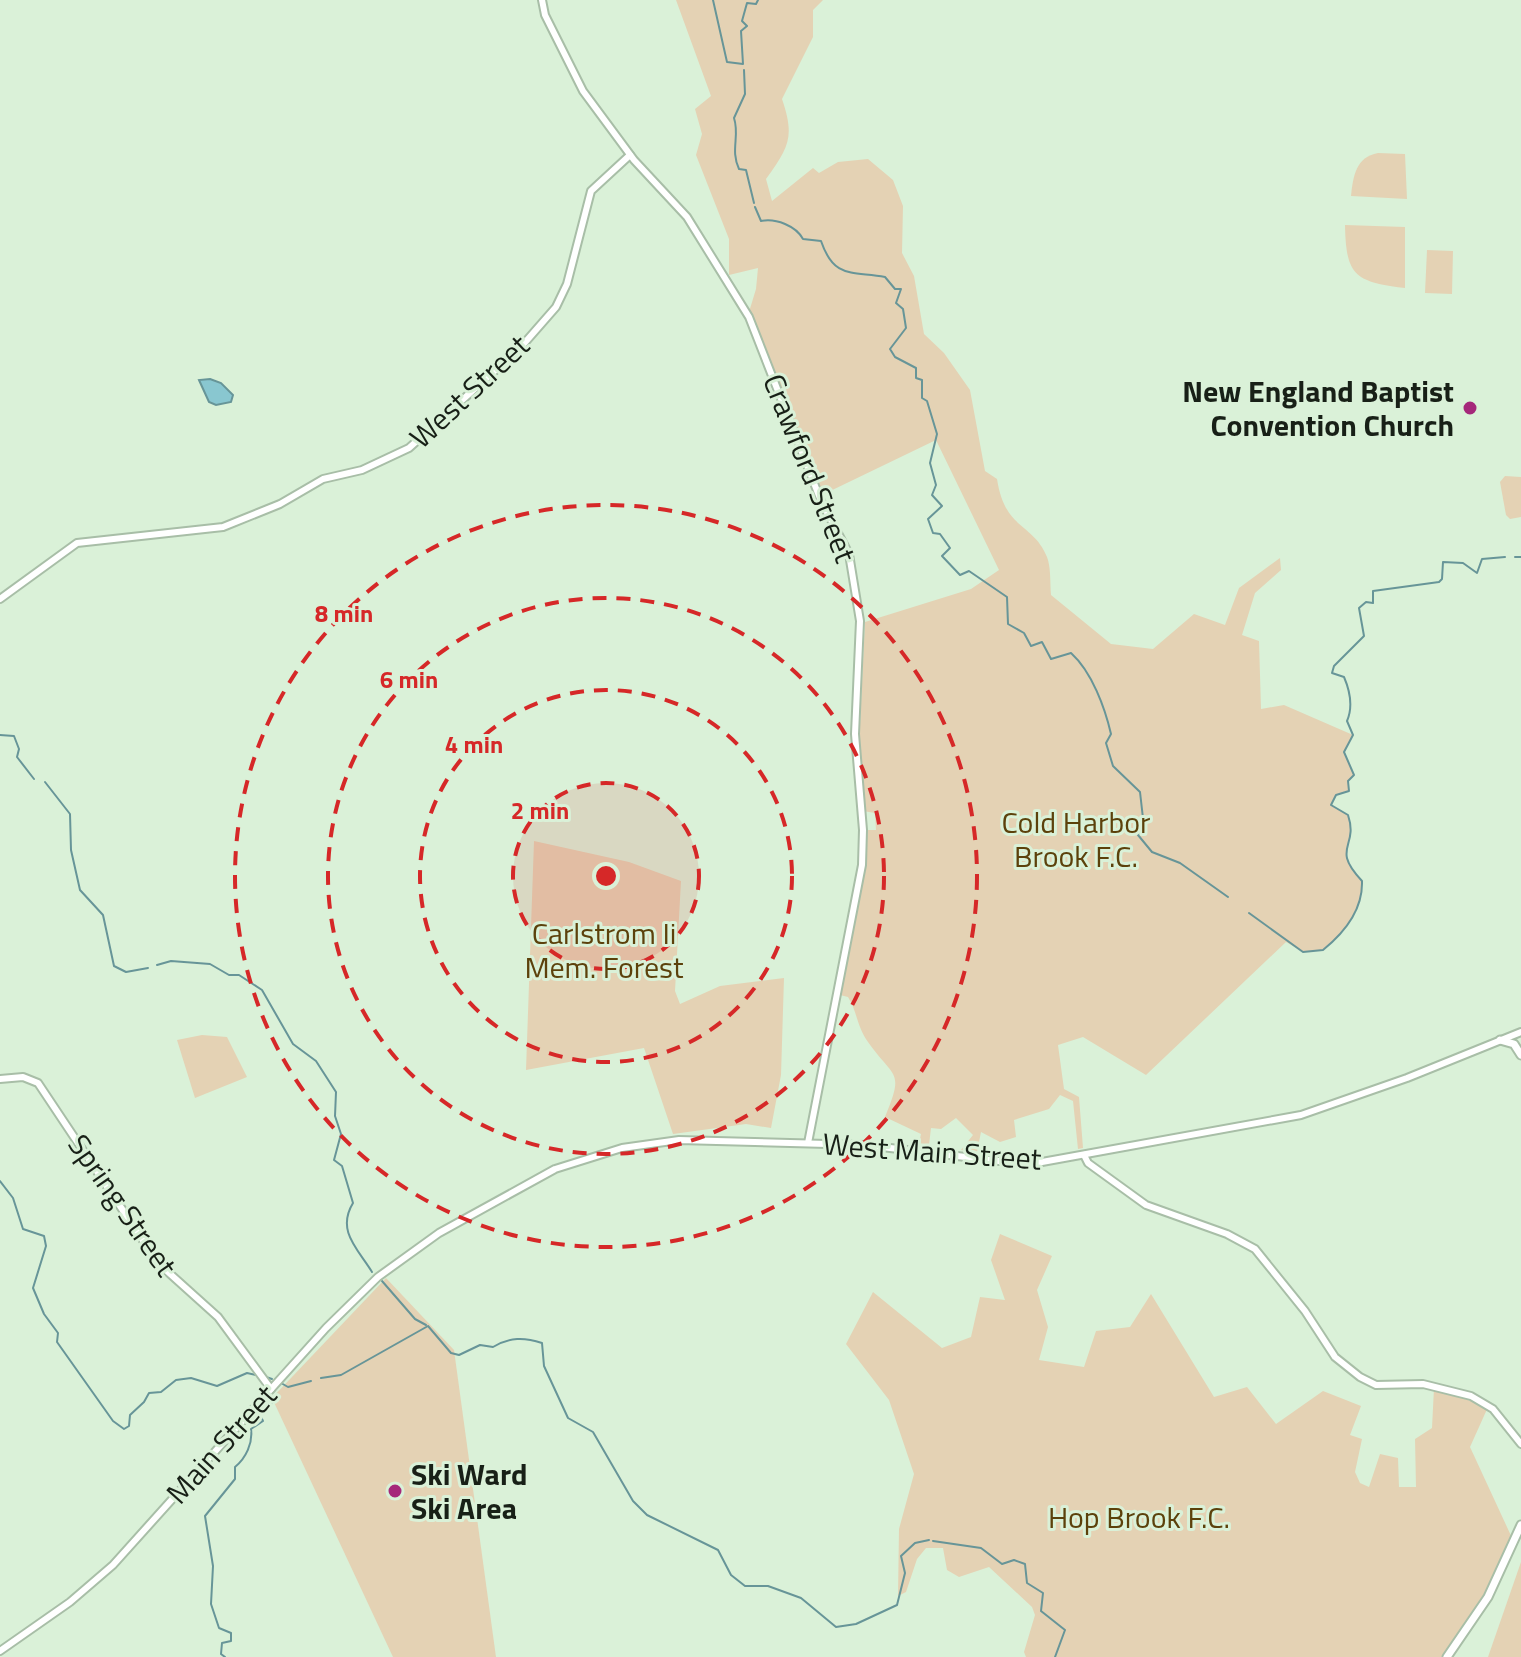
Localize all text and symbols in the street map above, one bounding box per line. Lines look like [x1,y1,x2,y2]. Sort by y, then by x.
street label: West Street [399,323,540,459]
street label: Crawford Street [751,367,869,570]
place label: New England Baptist Convention Church [1182,368,1454,448]
marker: New England Baptist Convention Church [1461,399,1479,417]
text: 8 min [315,595,373,631]
text: 6 min [380,661,438,697]
text: 4 min [445,726,503,762]
text: 2 min [511,792,569,828]
park label: Cold Harbor Brook F.C. [1002,799,1150,879]
centre of rings [592,862,620,890]
park label: Carlstrom Ii Mem. Forest [524,910,684,990]
street label: West Main Street [821,1120,1043,1182]
street label: Spring Street [57,1124,189,1286]
street label: Main Street [155,1374,288,1514]
place label: Ski Ward Ski Area [411,1451,528,1531]
marker: Ski Ward Ski Area [386,1482,404,1500]
park label: Hop Brook F.C. [1048,1494,1230,1540]

